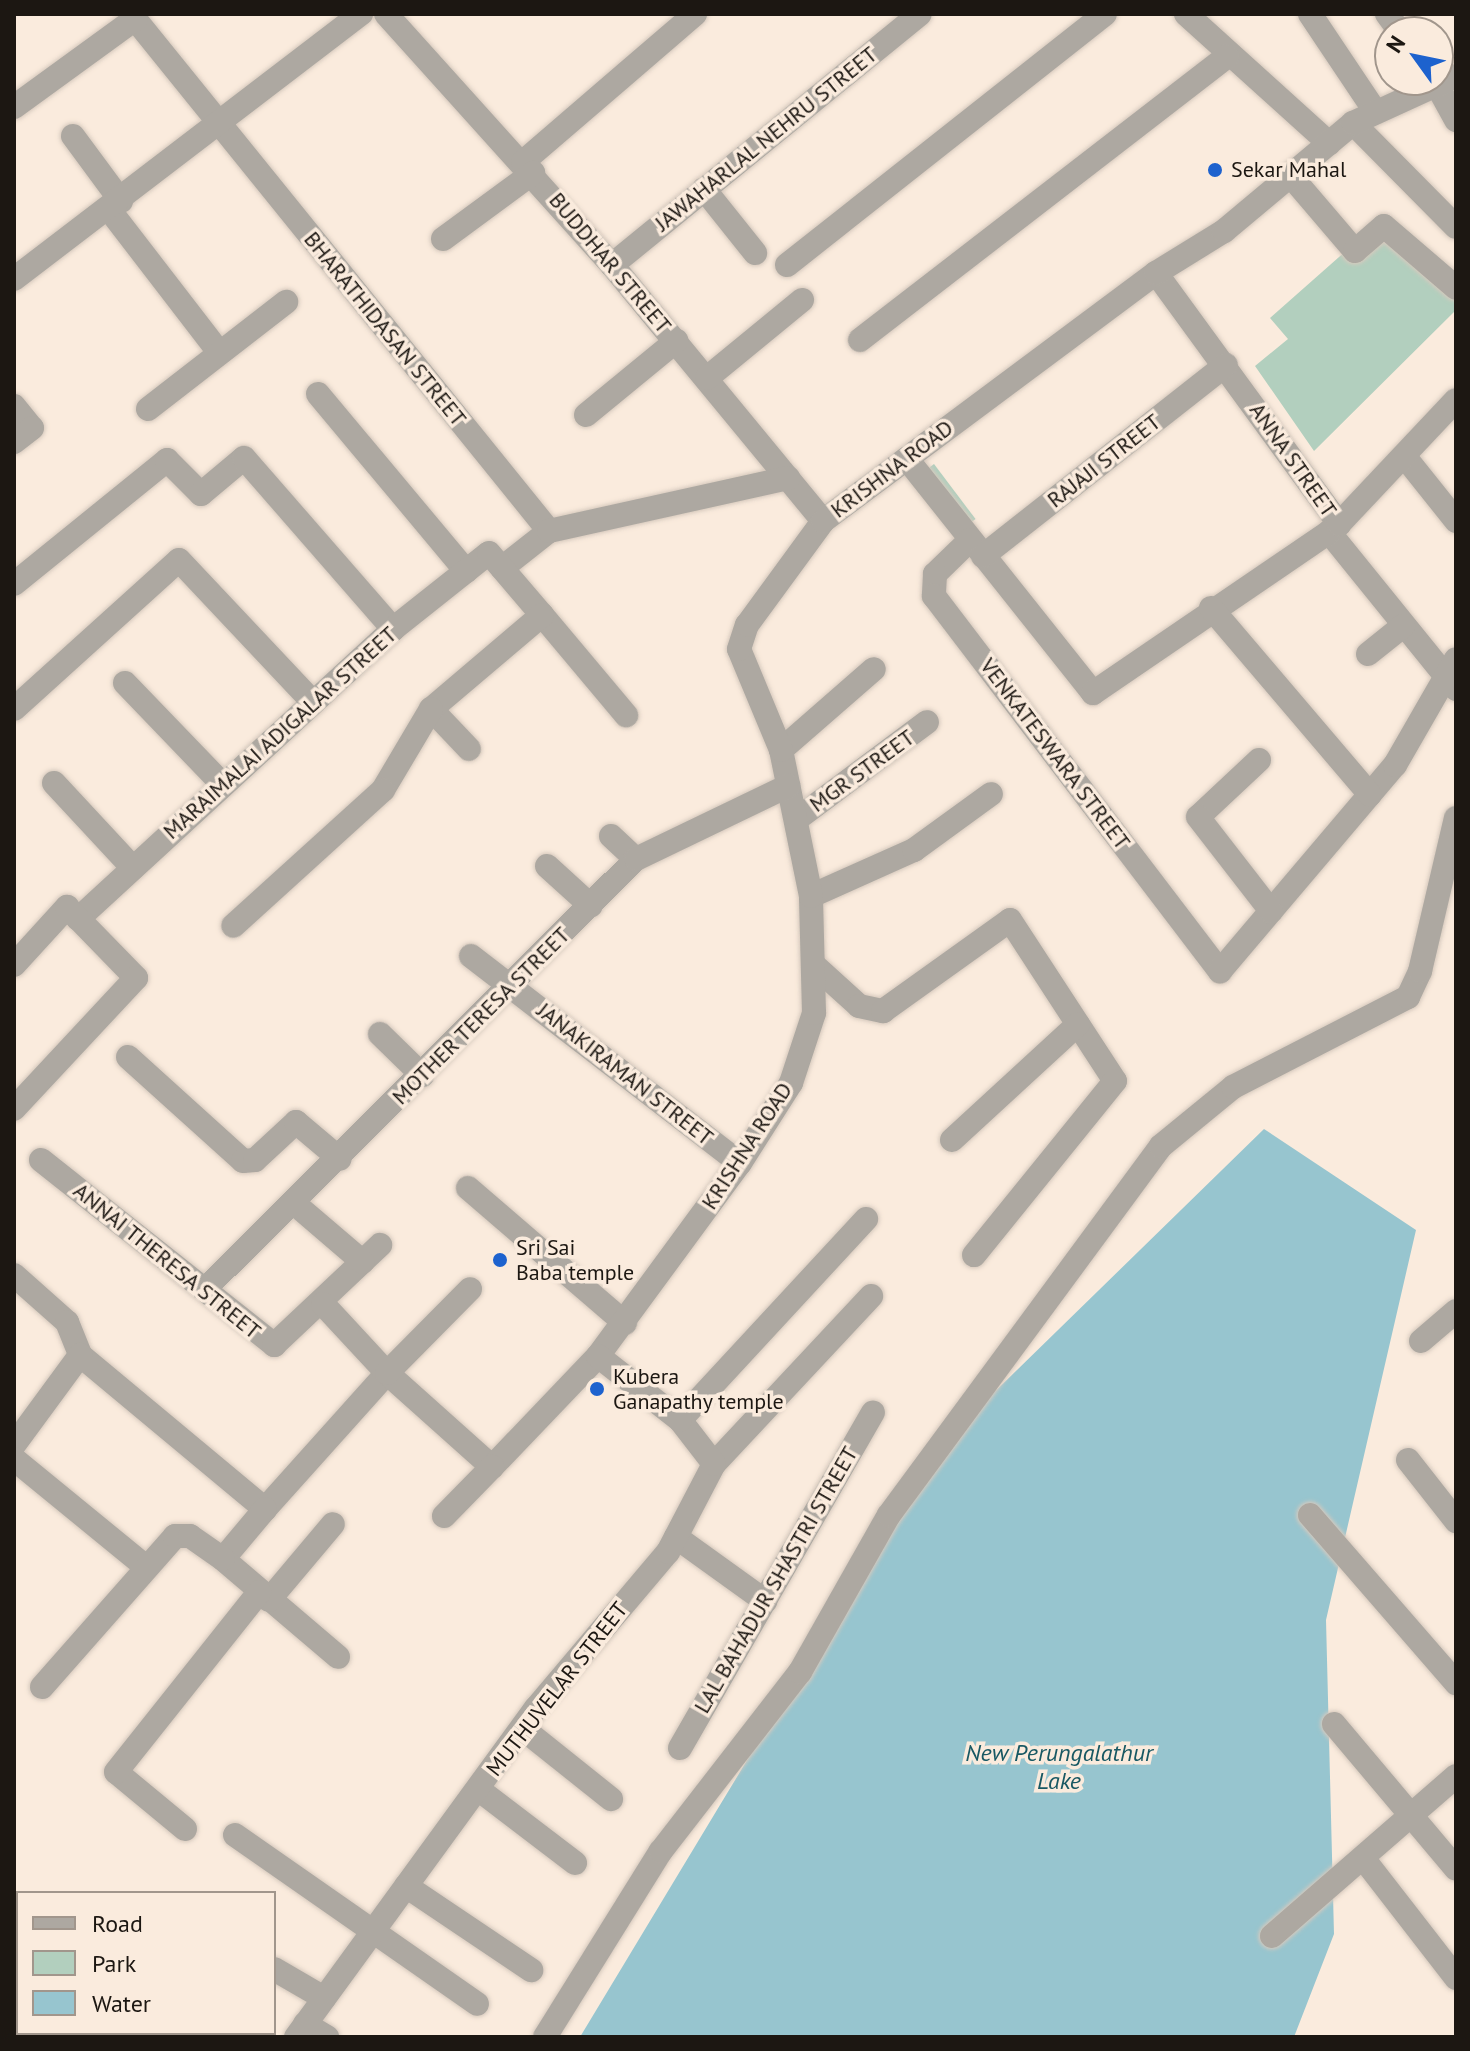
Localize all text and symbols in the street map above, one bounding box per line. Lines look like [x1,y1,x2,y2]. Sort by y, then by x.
north arrow [1374,16,1454,96]
text: N [1380,30,1411,58]
street label: JAWAHARLAL NEHRU STREET [649,41,883,237]
place label: Sekar Mahal [1231,157,1346,183]
marker: Sekar Mahal [1206,161,1224,179]
street label: BUDDHAR STREET [544,187,676,339]
street label: BHARATHIDASAN STREET [298,226,472,432]
street label: ANNA STREET [1244,398,1342,522]
street label: RAJAJI STREET [1042,409,1166,513]
street label: KRISHNA ROAD [825,414,959,524]
street label: MARAIMALAI ADIGALAR STREET [158,621,402,845]
street label: VENKATESWARA STREET [974,653,1136,855]
street label: MGR STREET [805,724,919,818]
street label: MOTHER TERESA STREET [386,921,576,1111]
street label: JANAKIRAMAN STREET [532,997,718,1151]
street label: KRISHNA ROAD [696,1077,798,1215]
street label: ANNAI THERESA STREET [68,1177,266,1345]
place label: Sri Sai Baba temple [516,1234,634,1286]
marker: Sri Sai Baba temple [491,1251,509,1269]
place label: Kubera Ganapathy temple [613,1363,785,1414]
marker: Kubera Ganapathy temple [588,1380,606,1398]
street label: LAL BAHADUR SHASTRI STREET [689,1442,863,1718]
street label: MUTHUVELAR STREET [481,1597,633,1781]
water label: New Perungalathur Lake [965,1739,1153,1795]
legend [16,1891,276,2035]
text: Road [92,1908,143,1939]
text: Park [92,1948,136,1979]
text: Water [92,1988,151,2019]

